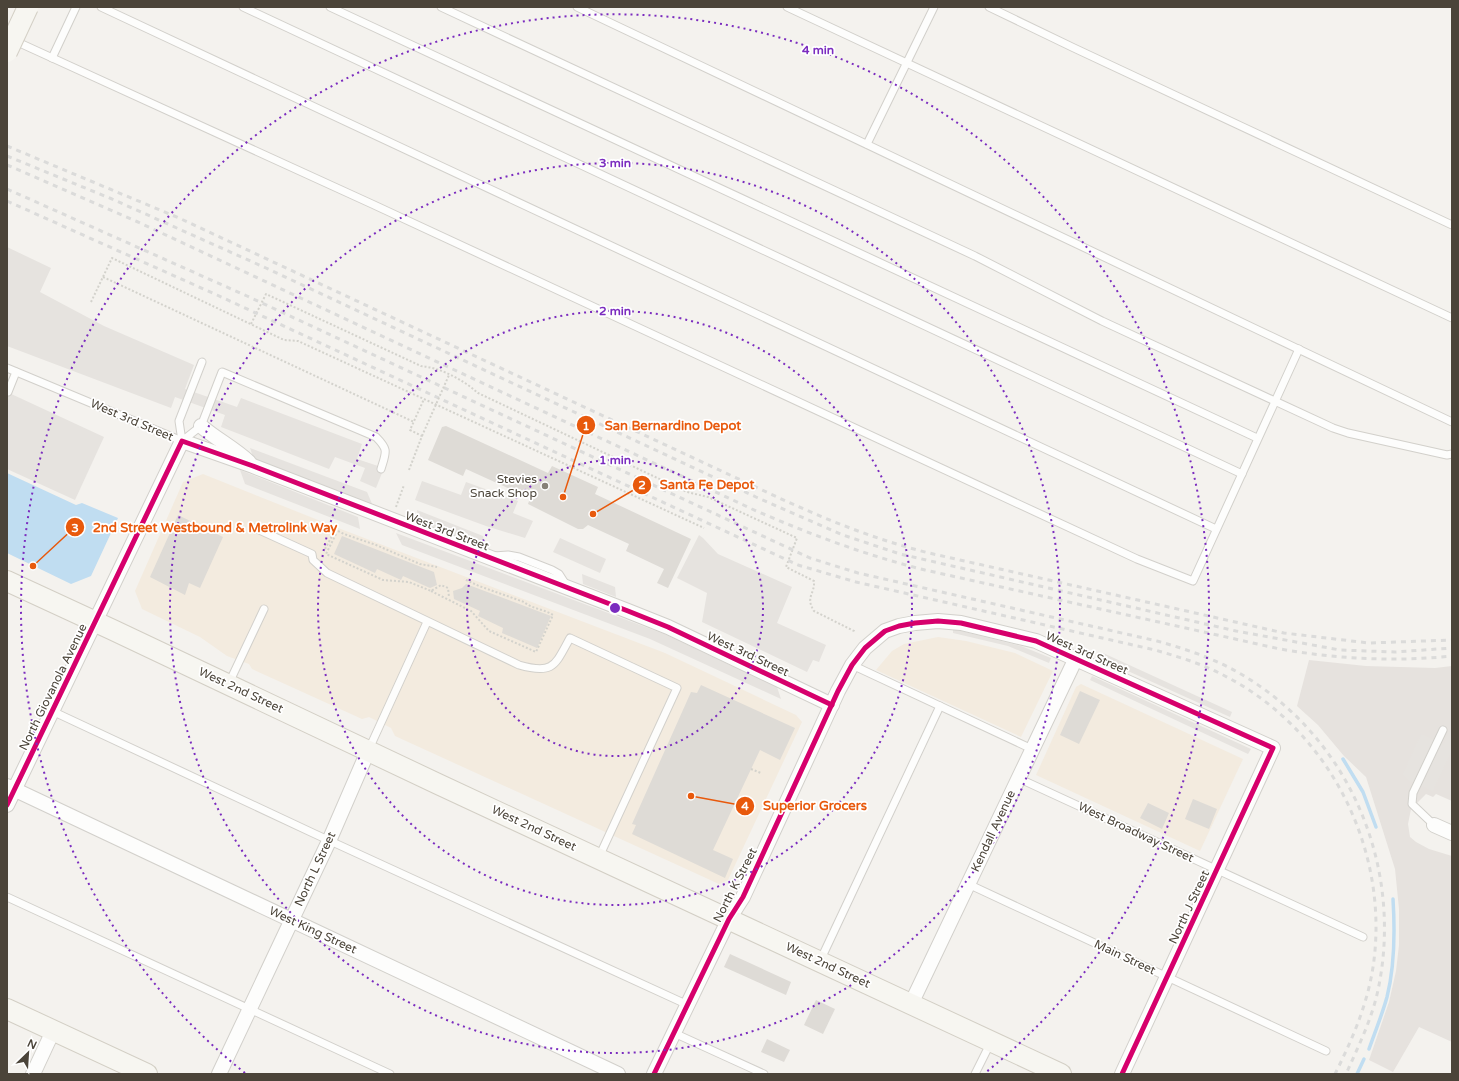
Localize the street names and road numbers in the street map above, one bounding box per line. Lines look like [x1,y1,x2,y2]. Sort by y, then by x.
street label: West 3rd Street [88,396,176,444]
street label: West 3rd Street [403,509,491,554]
street label: North Giovanola Avenue [16,621,90,753]
street label: West 3rd Street [705,629,792,679]
street label: West 3rd Street [1044,629,1131,678]
street label: West 2nd Street [197,664,286,716]
street label: Kendall Avenue [968,788,1018,874]
street label: West Broadway Street [1076,799,1196,865]
street label: West 2nd Street [490,802,579,854]
street label: North L Street [292,829,339,909]
street label: North K Street [710,845,760,925]
street label: North J Street [1166,868,1212,946]
street label: West King Street [267,904,359,957]
street label: Main Street [1092,937,1158,977]
street label: West 2nd Street [784,939,873,991]

